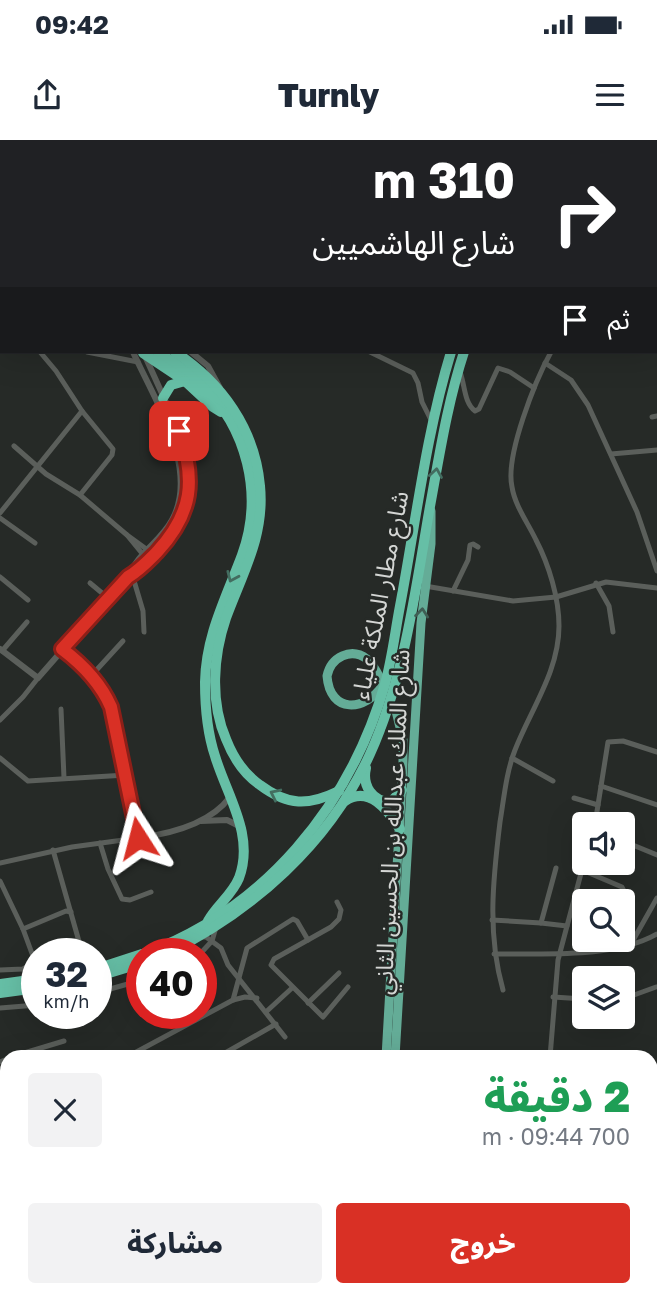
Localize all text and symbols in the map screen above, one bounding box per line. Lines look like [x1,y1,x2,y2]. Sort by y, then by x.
text: 09:42 [35,9,109,40]
icon: share [28,76,66,114]
text: Turnly [278,76,379,114]
icon: menu [591,76,629,114]
text: 310 m [373,150,515,209]
icon: right [539,168,630,259]
text: شارع الهاشميين [312,223,515,261]
icon: arrive [556,301,594,339]
text: ثم [608,304,630,335]
pin [149,401,209,461]
icon: arrive [160,412,198,450]
one-way arrow [428,467,443,479]
street label: شارع مطار الملكة علياء [345,488,417,703]
one-way arrow [226,570,240,582]
one-way arrow [415,607,430,618]
street label: شارع الملك عبدالله بن الحسين الثاني [367,649,420,996]
one-way arrow [270,788,282,802]
position arrow [101,801,175,875]
map controls [572,812,635,1029]
button: sound [572,812,635,875]
button: search [572,889,635,952]
speed limit sign: 40 [126,938,217,1029]
text: 32 [45,953,88,995]
button: layers [572,966,635,1029]
text: km/h [44,990,89,1012]
text: 2 دقيقة [484,1071,630,1121]
button: close [28,1073,102,1147]
text: 700 m · 09:44 [482,1122,630,1150]
button: مشاركة [28,1203,322,1283]
button: خروج [336,1203,630,1283]

